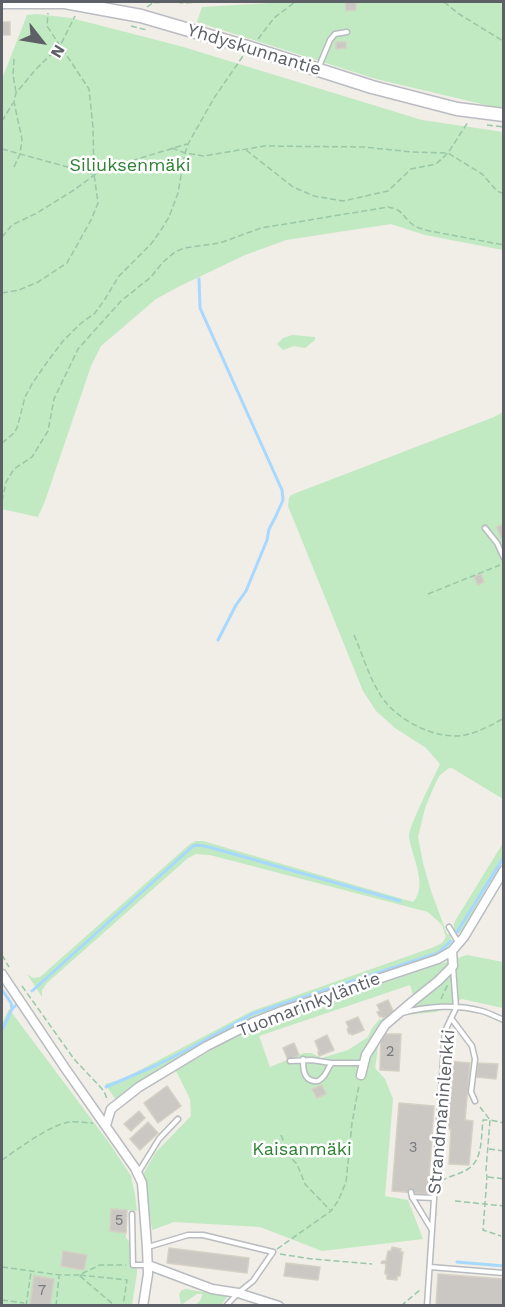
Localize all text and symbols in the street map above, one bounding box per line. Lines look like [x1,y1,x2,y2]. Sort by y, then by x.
north arrow [12,12,72,72]
street label: Yhdyskunnantie [184,19,324,81]
text: N [47,42,69,61]
park label: Siliuksenmäki [70,155,190,177]
street label: Tuomarinkyläntie [235,968,383,1042]
street label: Strandmaninlenkki [424,1029,460,1195]
house number: 2 [386,1043,394,1061]
park label: Kaisanmäki [252,1139,352,1161]
house number: 3 [409,1139,417,1157]
house number: 5 [115,1212,123,1230]
house number: 7 [38,1282,46,1300]

